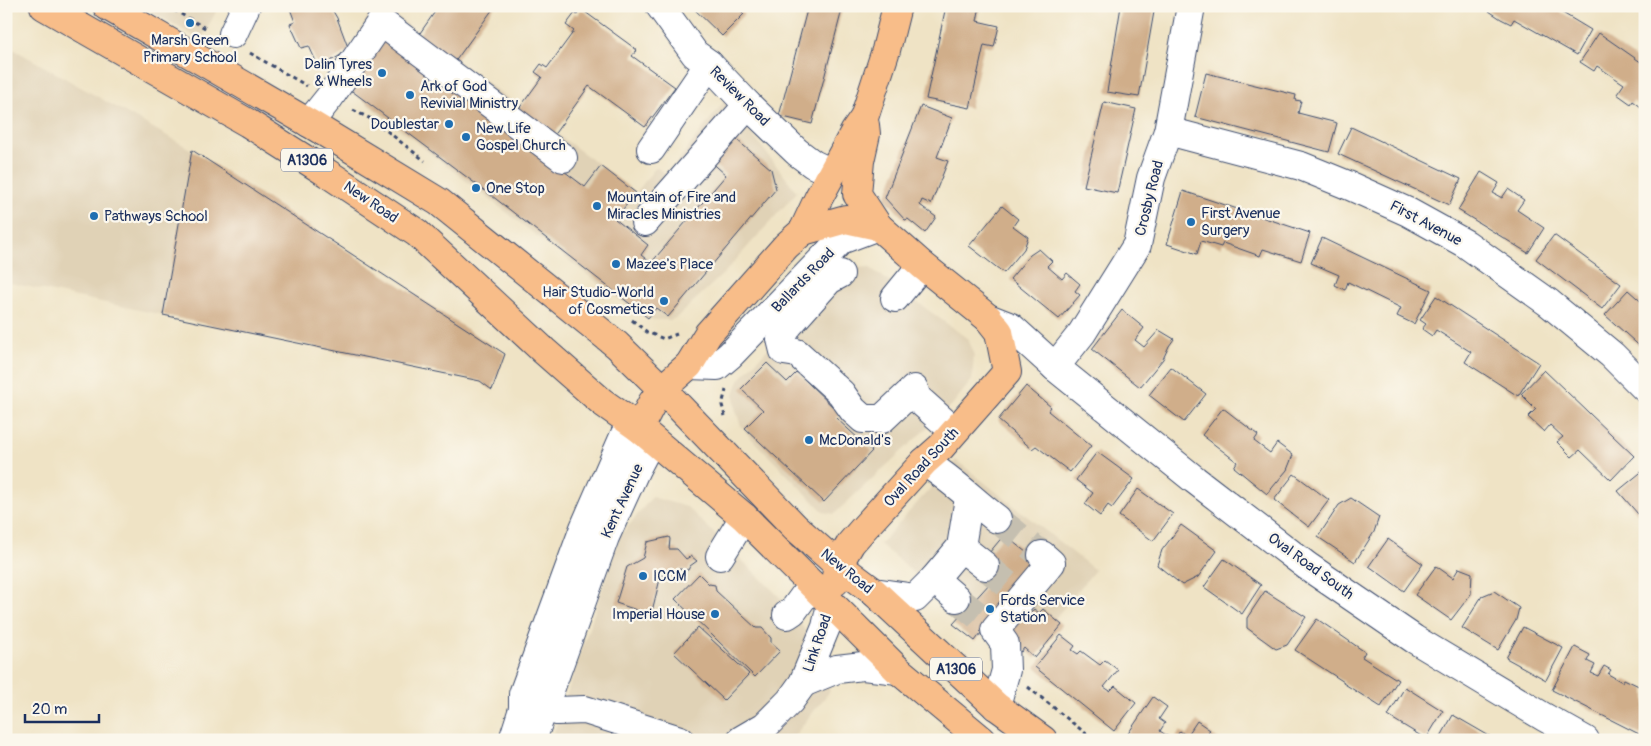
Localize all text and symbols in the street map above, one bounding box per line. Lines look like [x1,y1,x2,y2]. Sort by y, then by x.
marker: Marsh Green Primary School [184,17,196,29]
place label: Marsh Green Primary School [143,31,237,67]
place label: Dalin Tyres & Wheels [304,55,372,91]
street label: Review Road [706,62,774,130]
marker: Dalin Tyres & Wheels [376,67,388,79]
place label: Ark of God Revivial Ministry [420,77,519,113]
marker: Ark of God Revivial Ministry [404,89,416,101]
place label: Doublestar [371,115,440,134]
marker: Doublestar [443,118,455,130]
place label: New Life Gospel Church [476,119,566,155]
marker: New Life Gospel Church [460,131,472,143]
road number: A1306 [281,148,333,172]
street label: Crosby Road [1131,158,1168,238]
street label: New Road [340,177,402,228]
place label: One Stop [486,179,545,198]
marker: One Stop [470,182,482,194]
place label: Mountain of Fire and Miracles Ministries [607,188,736,224]
street label: First Avenue [1386,196,1466,251]
marker: Mountain of Fire and Miracles Ministries [591,200,603,212]
place label: First Avenue Surgery [1201,204,1281,240]
place label: Pathways School [104,207,208,226]
marker: Pathways School [88,210,100,222]
marker: First Avenue Surgery [1185,216,1197,228]
street label: Ballards Road [768,244,839,317]
place label: Mazee's Place [626,255,714,274]
marker: Mazee's Place [610,258,622,270]
place label: Hair Studio-World of Cosmetics [542,283,654,319]
marker: Hair Studio-World of Cosmetics [658,295,670,307]
street label: Oval Road South [880,424,963,511]
place label: McDonald's [819,431,891,450]
marker: McDonald's [803,434,815,446]
street label: Kent Avenue [597,460,648,541]
street label: Oval Road South [1264,529,1357,604]
street label: New Road [817,545,877,598]
place label: ICCM [653,567,687,586]
marker: ICCM [637,570,649,582]
place label: Fords Service Station [1000,591,1085,627]
marker: Fords Service Station [984,603,996,615]
place label: Imperial House [612,605,706,624]
marker: Imperial House [709,608,721,620]
street label: Link Road [799,612,836,675]
road number: A1306 [930,658,982,681]
scale bar [25,691,99,723]
text: 20 m [32,700,67,719]

